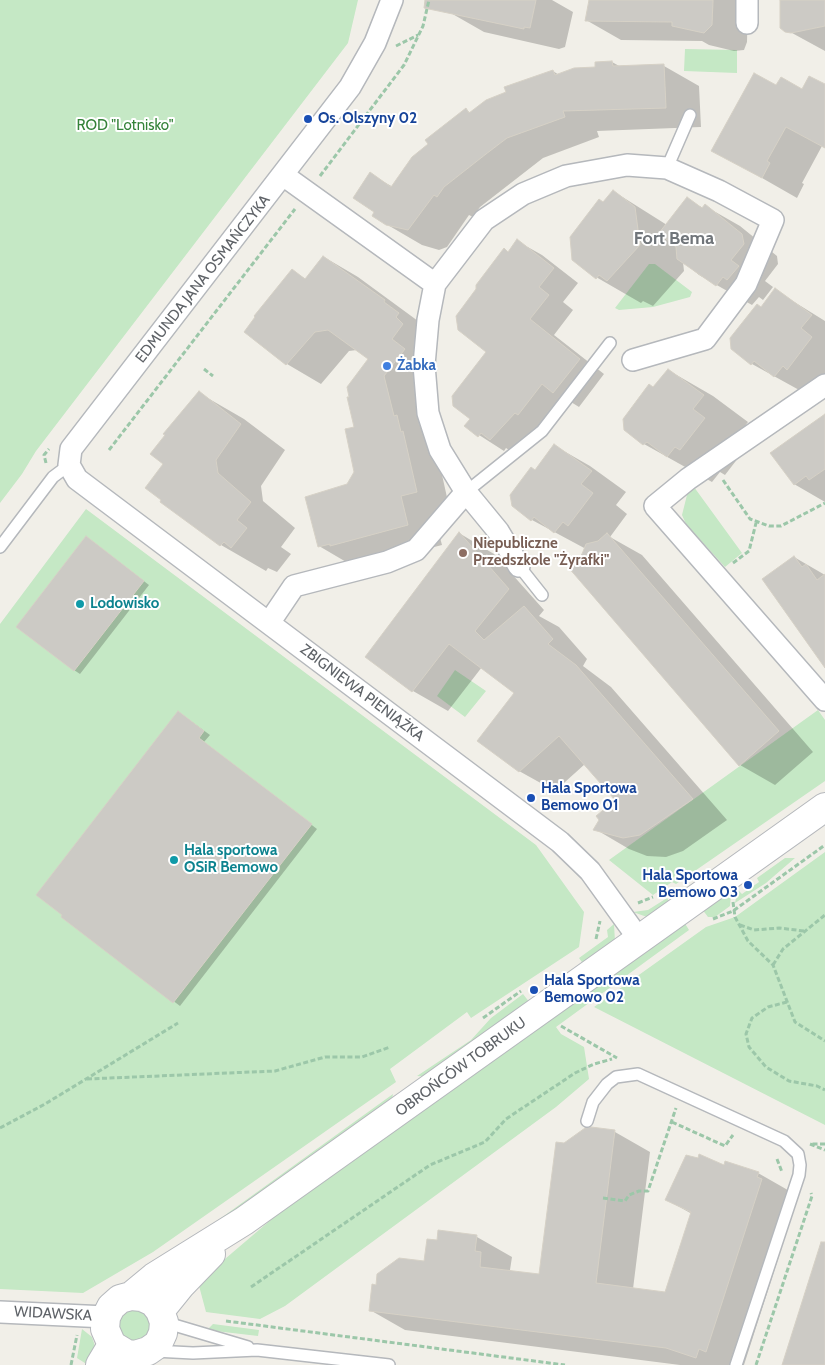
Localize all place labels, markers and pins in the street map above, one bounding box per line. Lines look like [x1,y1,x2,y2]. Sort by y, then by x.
place label: Os. Olszyny 02 [318,110,417,128]
marker: Os. Olszyny 02 [302,113,314,125]
place label: Żabka [397,357,436,375]
marker: Żabka [381,360,393,372]
place label: Niepubliczne Przedszkole "Żyrafki" [473,535,609,570]
marker: Niepubliczne Przedszkole "Żyrafki" [457,547,469,559]
place label: Lodowisko [90,595,159,613]
marker: Lodowisko [74,598,86,610]
place label: Hala Sportowa Bemowo 01 [541,780,637,815]
marker: Hala Sportowa Bemowo 01 [525,792,537,804]
place label: Hala sportowa OSiR Bemowo [184,842,278,877]
marker: Hala sportowa OSiR Bemowo [168,854,180,866]
place label: Hala Sportowa Bemowo 03 [642,867,738,902]
marker: Hala Sportowa Bemowo 03 [742,879,754,891]
place label: Hala Sportowa Bemowo 02 [544,972,640,1007]
marker: Hala Sportowa Bemowo 02 [528,984,540,996]

